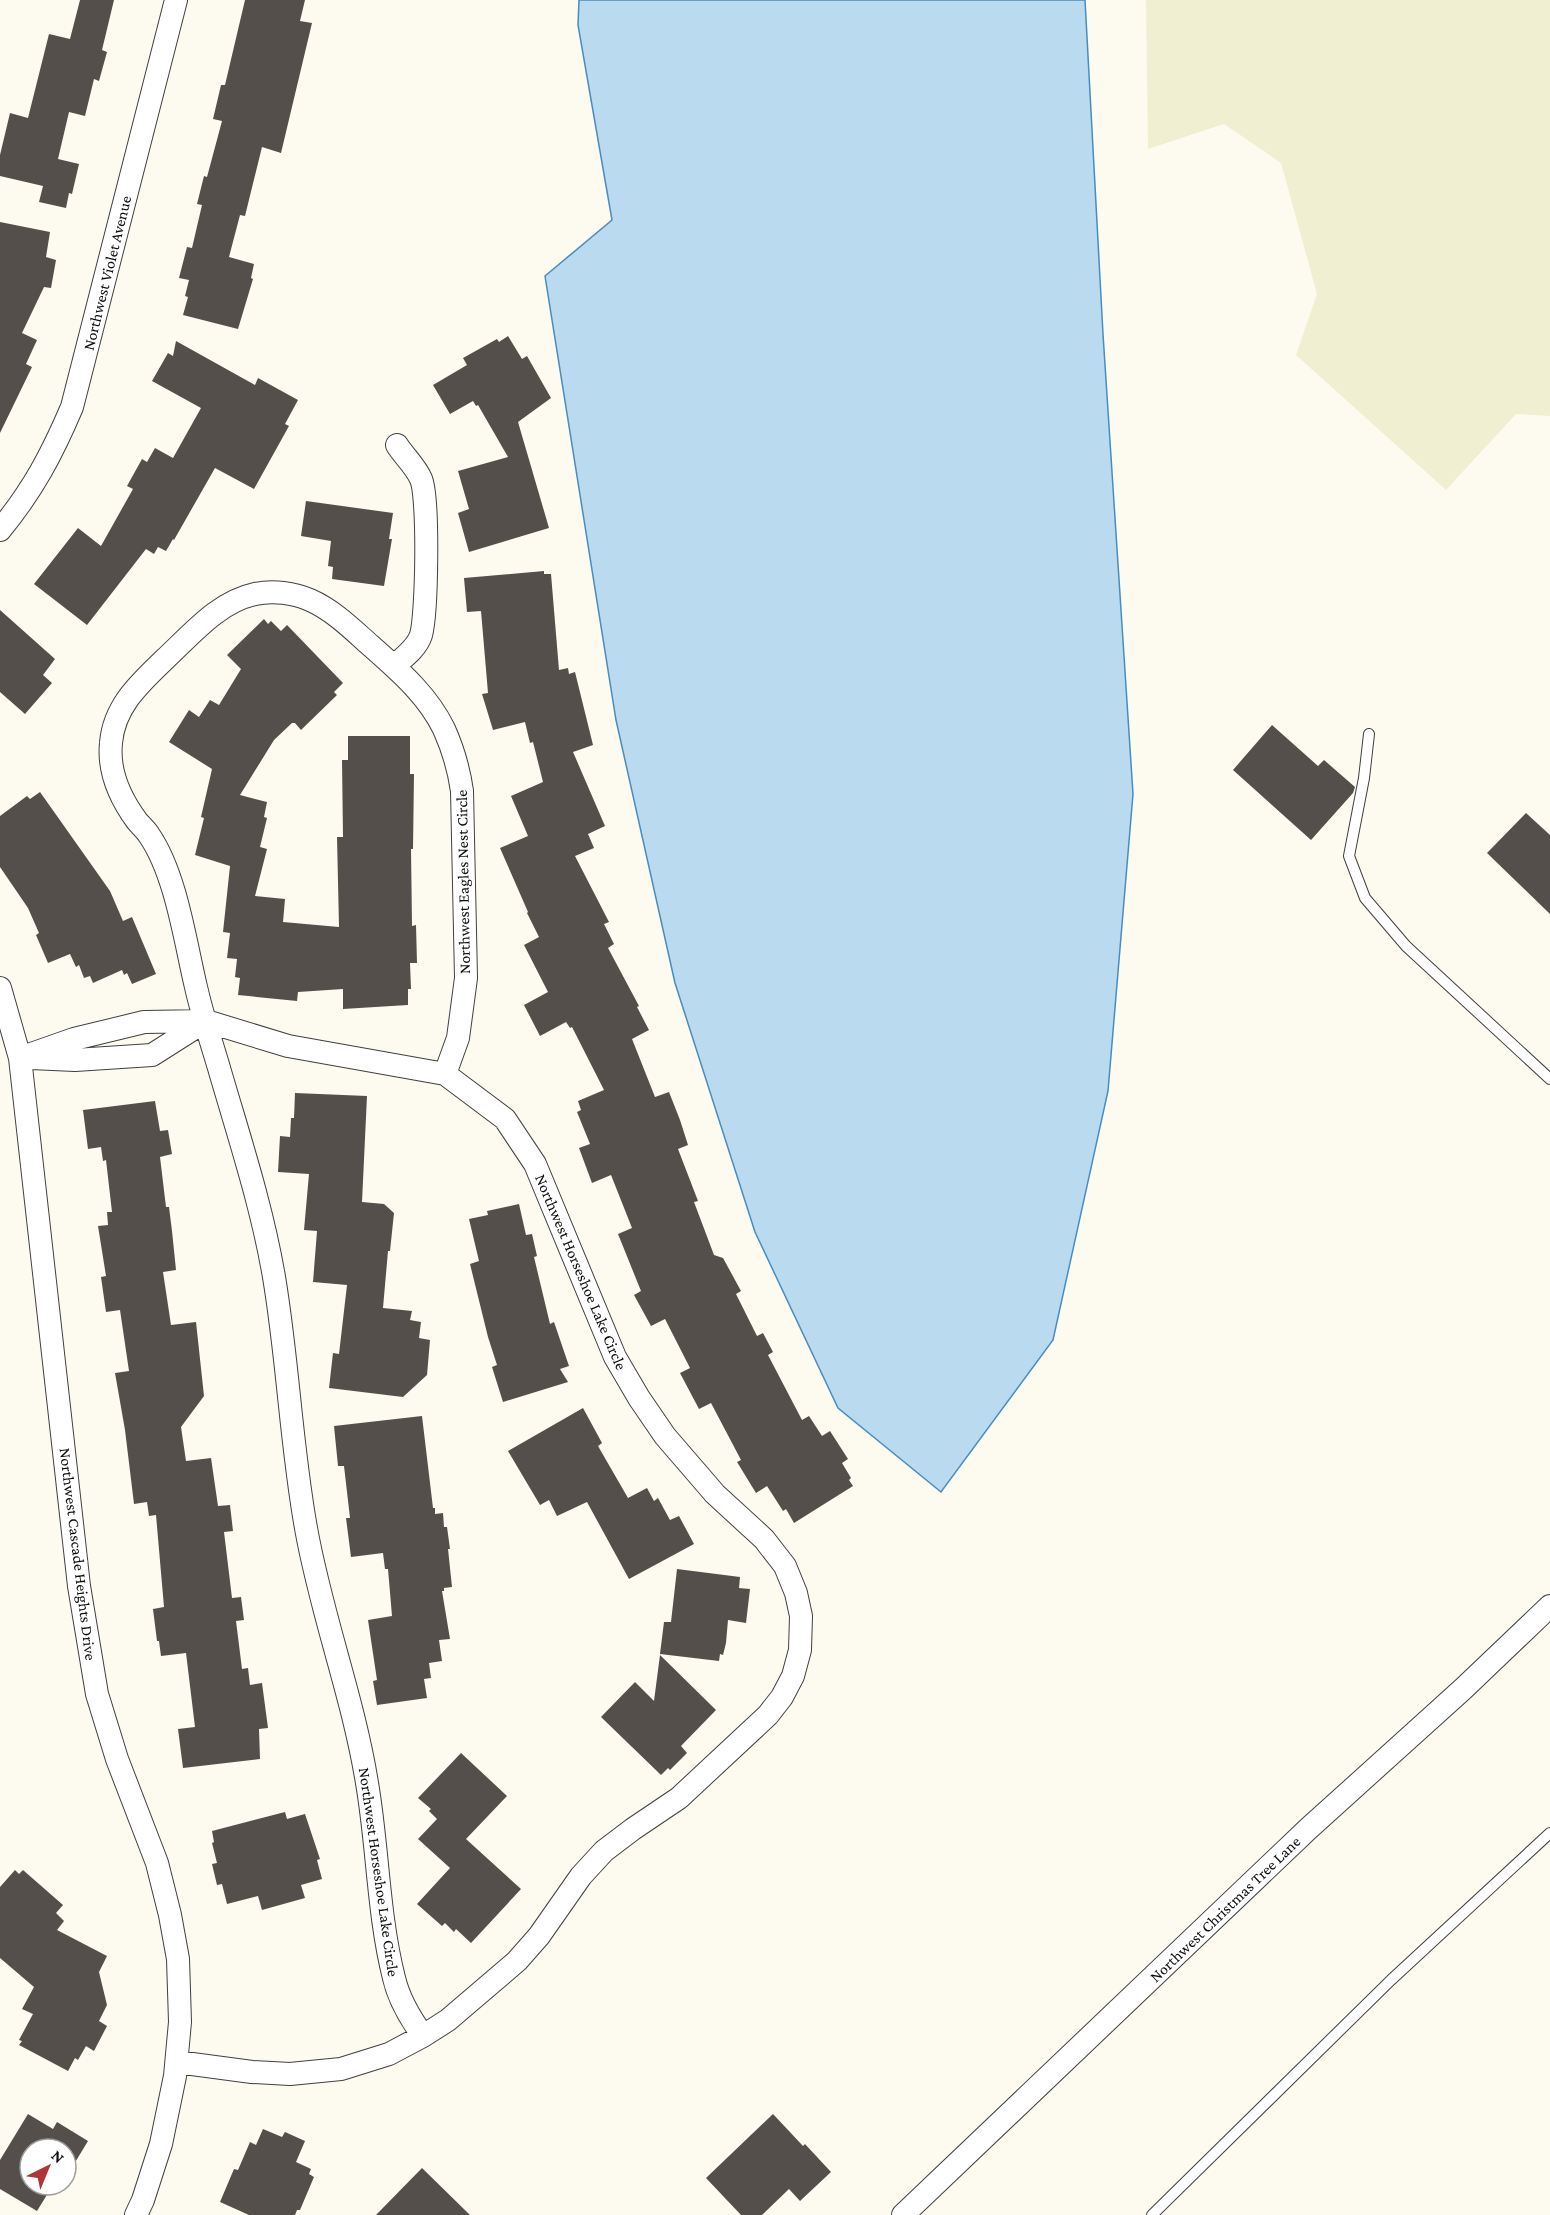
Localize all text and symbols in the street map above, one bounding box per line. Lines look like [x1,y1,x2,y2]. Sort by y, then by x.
street label: Northwest Violet Avenue [80,194,134,352]
street label: Northwest Eagles Nest Circle [453,790,474,974]
street label: Northwest Horseshoe Lake Circle [532,1172,630,1372]
street label: Northwest Cascade Heights Drive [56,1447,99,1661]
street label: Northwest Horseshoe Lake Circle [356,1766,402,1978]
street label: Northwest Christmas Tree Lane [1146,1833,1304,1985]
north arrow [18,2137,78,2197]
text: N [48,2146,68,2166]

